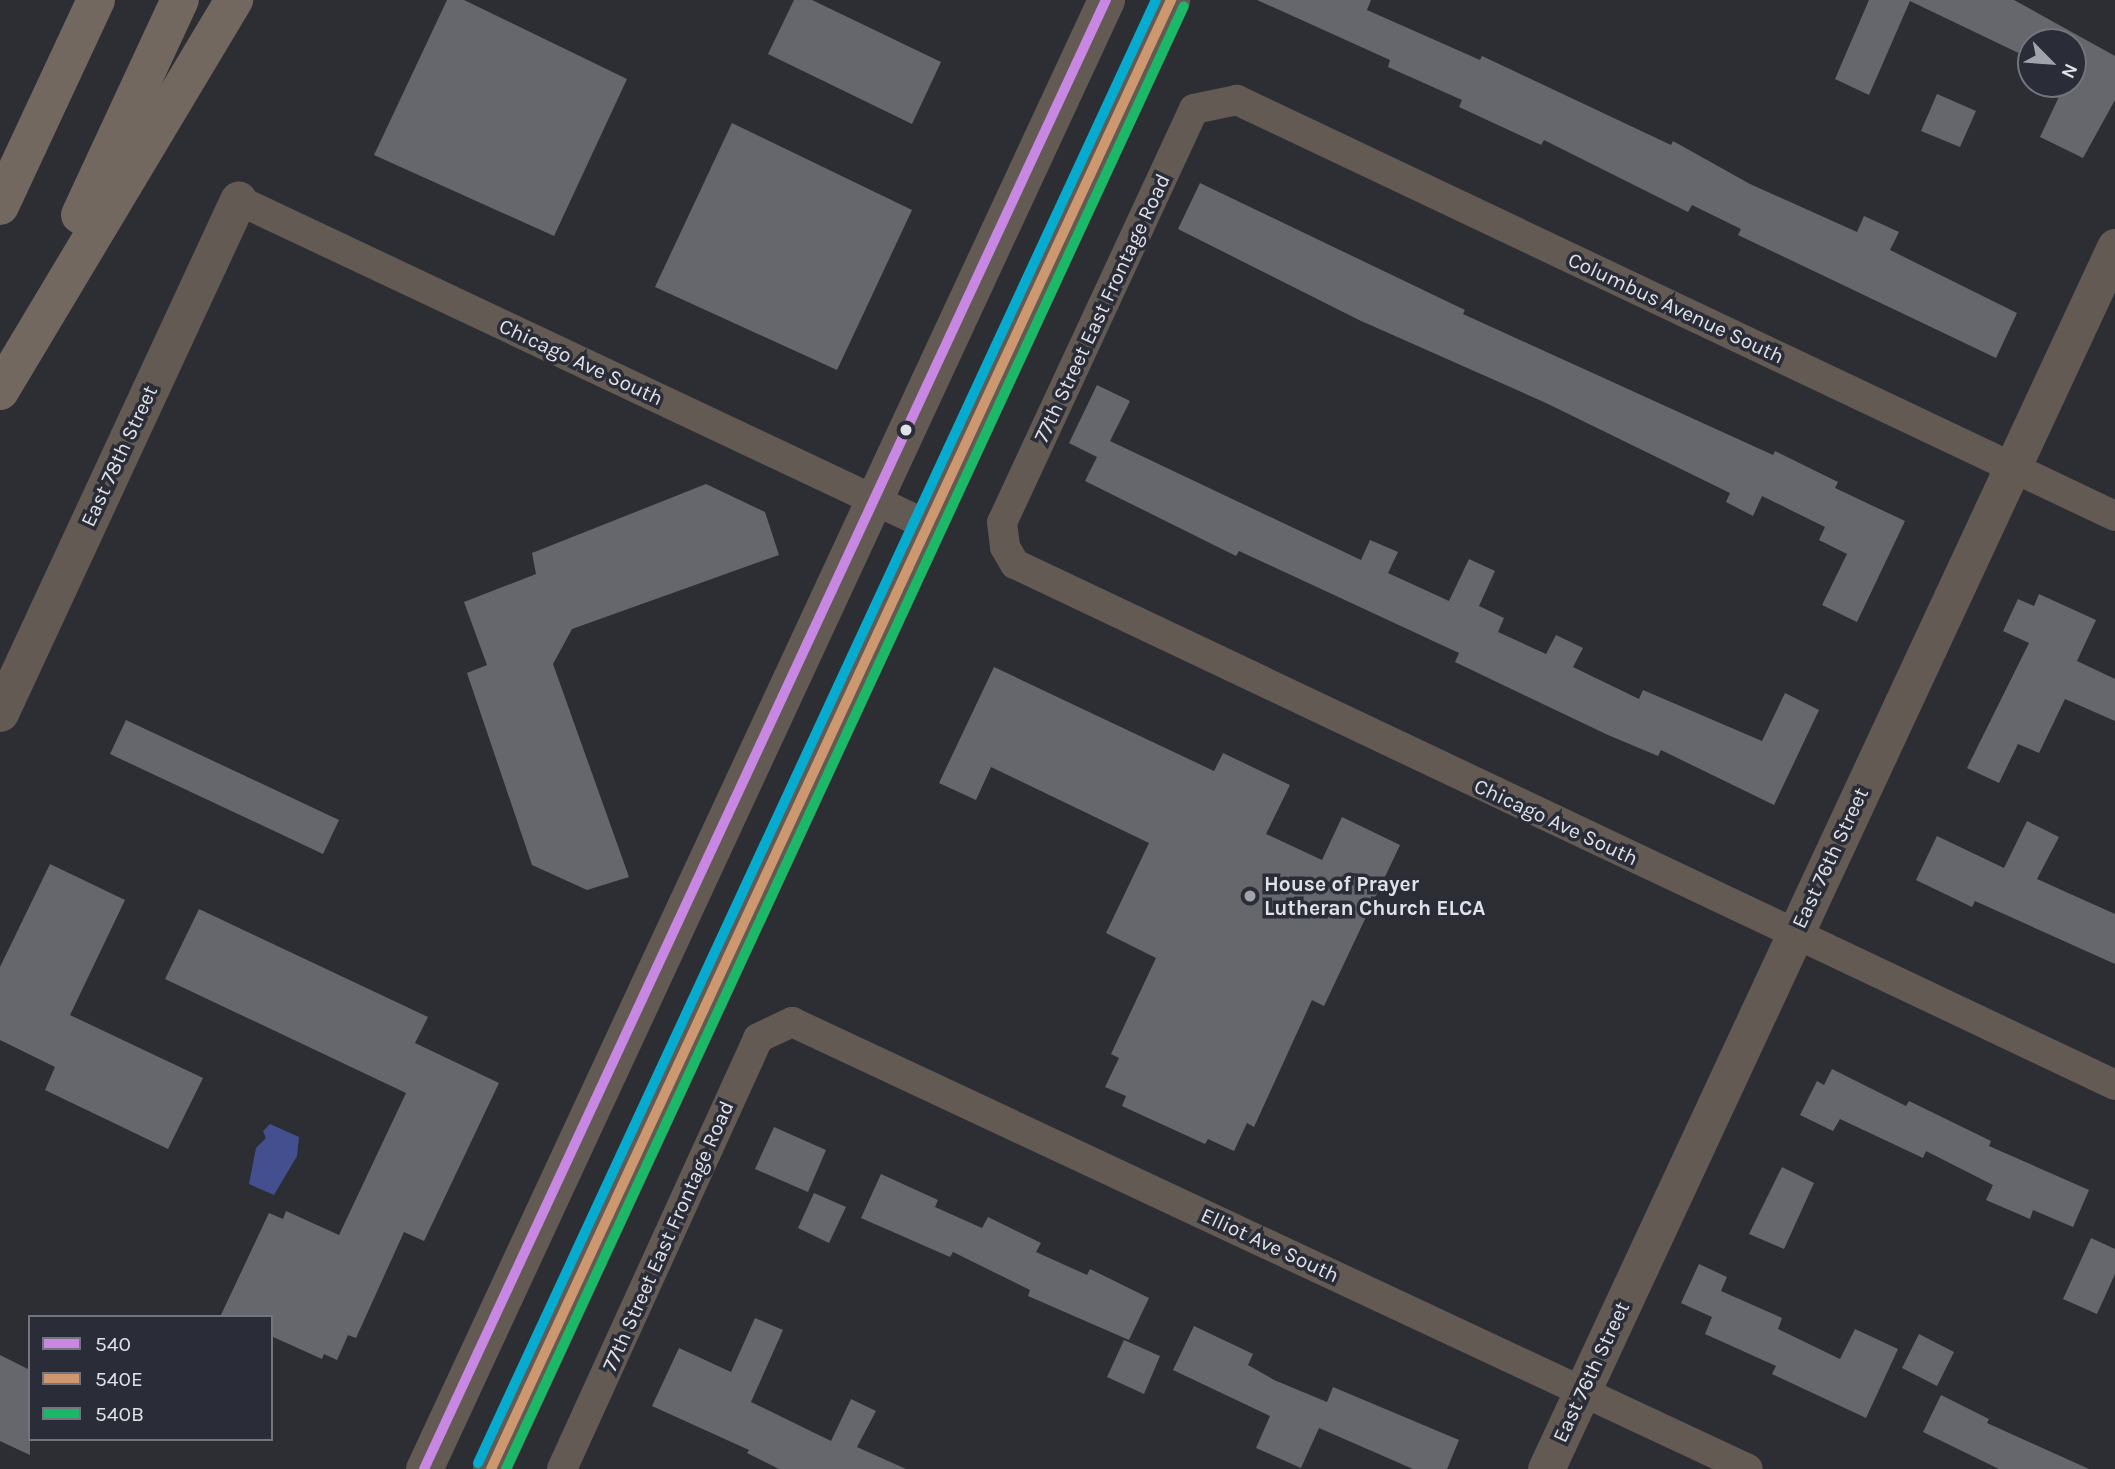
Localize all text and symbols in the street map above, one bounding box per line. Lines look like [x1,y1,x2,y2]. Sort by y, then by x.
north arrow [2017,28,2087,98]
text: N [2056,60,2082,82]
street label: 77th Street East Frontage Road [1029,170,1175,446]
street label: Columbus Avenue South [1564,247,1788,369]
street label: Chicago Ave South [495,313,667,411]
street label: East 78th Street [75,381,163,531]
unlabelled marker [899,423,913,437]
street label: Chicago Ave South [1470,773,1642,871]
street label: East 76th Street [1786,784,1874,932]
place label: House of Prayer Lutheran Church ELCA [1264,871,1485,921]
marker: House of Prayer Lutheran Church ELCA [1242,888,1258,904]
street label: 77th Street East Frontage Road [597,1097,739,1375]
street label: Elliot Ave South [1197,1202,1343,1288]
street label: East 76th Street [1547,1298,1635,1446]
legend [28,1315,273,1441]
text: 540 [95,1332,131,1356]
text: 540E [95,1367,143,1391]
text: 540B [95,1402,144,1426]

